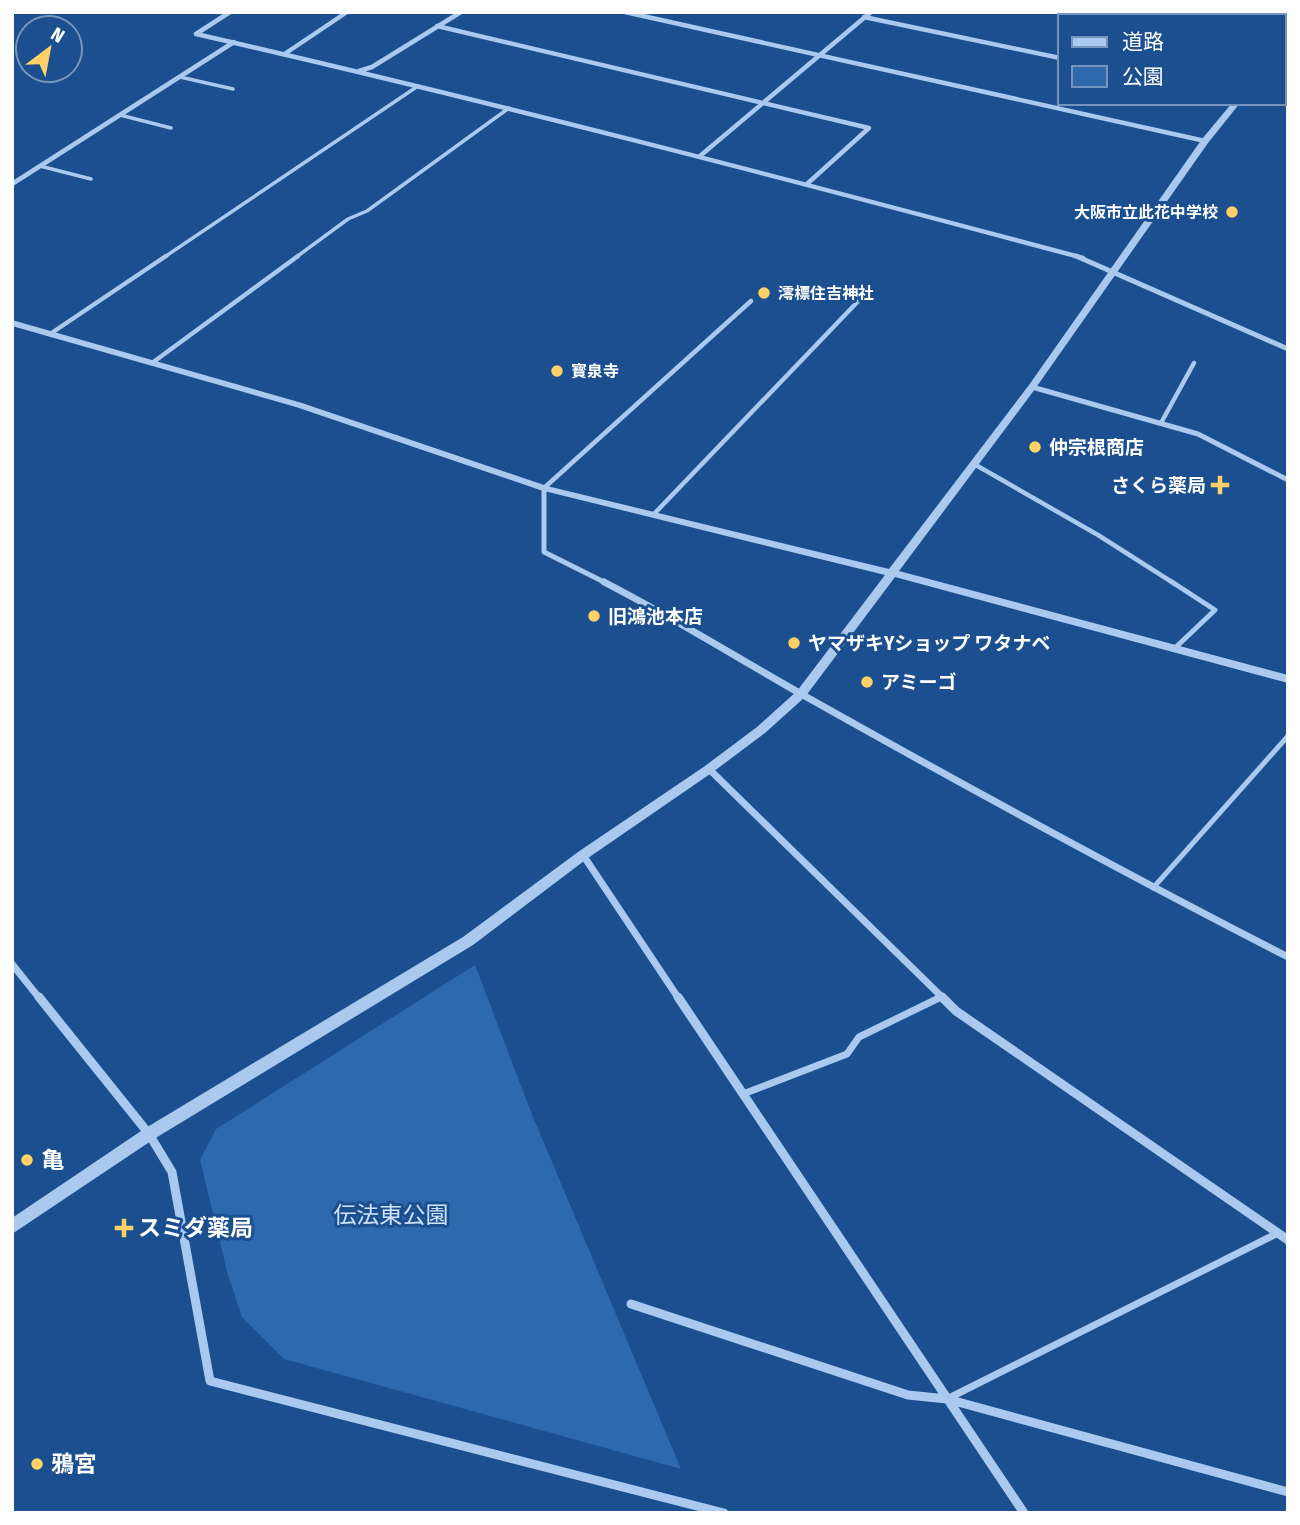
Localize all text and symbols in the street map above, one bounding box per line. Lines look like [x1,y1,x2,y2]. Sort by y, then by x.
north arrow [14,14,84,84]
legend [1058,14,1286,105]
text: N [47,22,69,48]
text: 道路 [1122,29,1164,55]
text: 公園 [1122,64,1164,90]
place label: 大阪市立此花中学校 [1074,203,1218,222]
marker: 大阪市立此花中学校 [1224,204,1240,220]
place label: 澪標住吉神社 [778,284,874,303]
marker: 澪標住吉神社 [756,285,772,301]
place label: 寳泉寺 [571,362,619,381]
marker: 寳泉寺 [549,363,565,379]
place label: 仲宗根商店 [1049,436,1144,459]
marker: 仲宗根商店 [1027,439,1043,455]
place label: さくら薬局 [1111,474,1206,497]
marker: さくら薬局 [1212,477,1228,493]
place label: 旧鴻池本店 [608,605,703,628]
marker: 旧鴻池本店 [586,608,602,624]
place label: ヤマザキYショップ ワタナベ [808,632,1050,655]
marker: ヤマザキYショップ ワタナベ [786,635,802,651]
place label: アミーゴ [881,671,957,694]
marker: アミーゴ [859,674,875,690]
place label: 亀 [41,1146,64,1174]
marker: 亀 [19,1152,35,1168]
park label: 伝法東公園 [334,1201,449,1229]
place label: スミダ薬局 [138,1214,253,1242]
marker: スミダ薬局 [116,1220,132,1236]
place label: 鴉宮 [51,1450,97,1478]
marker: 鴉宮 [29,1456,45,1472]

